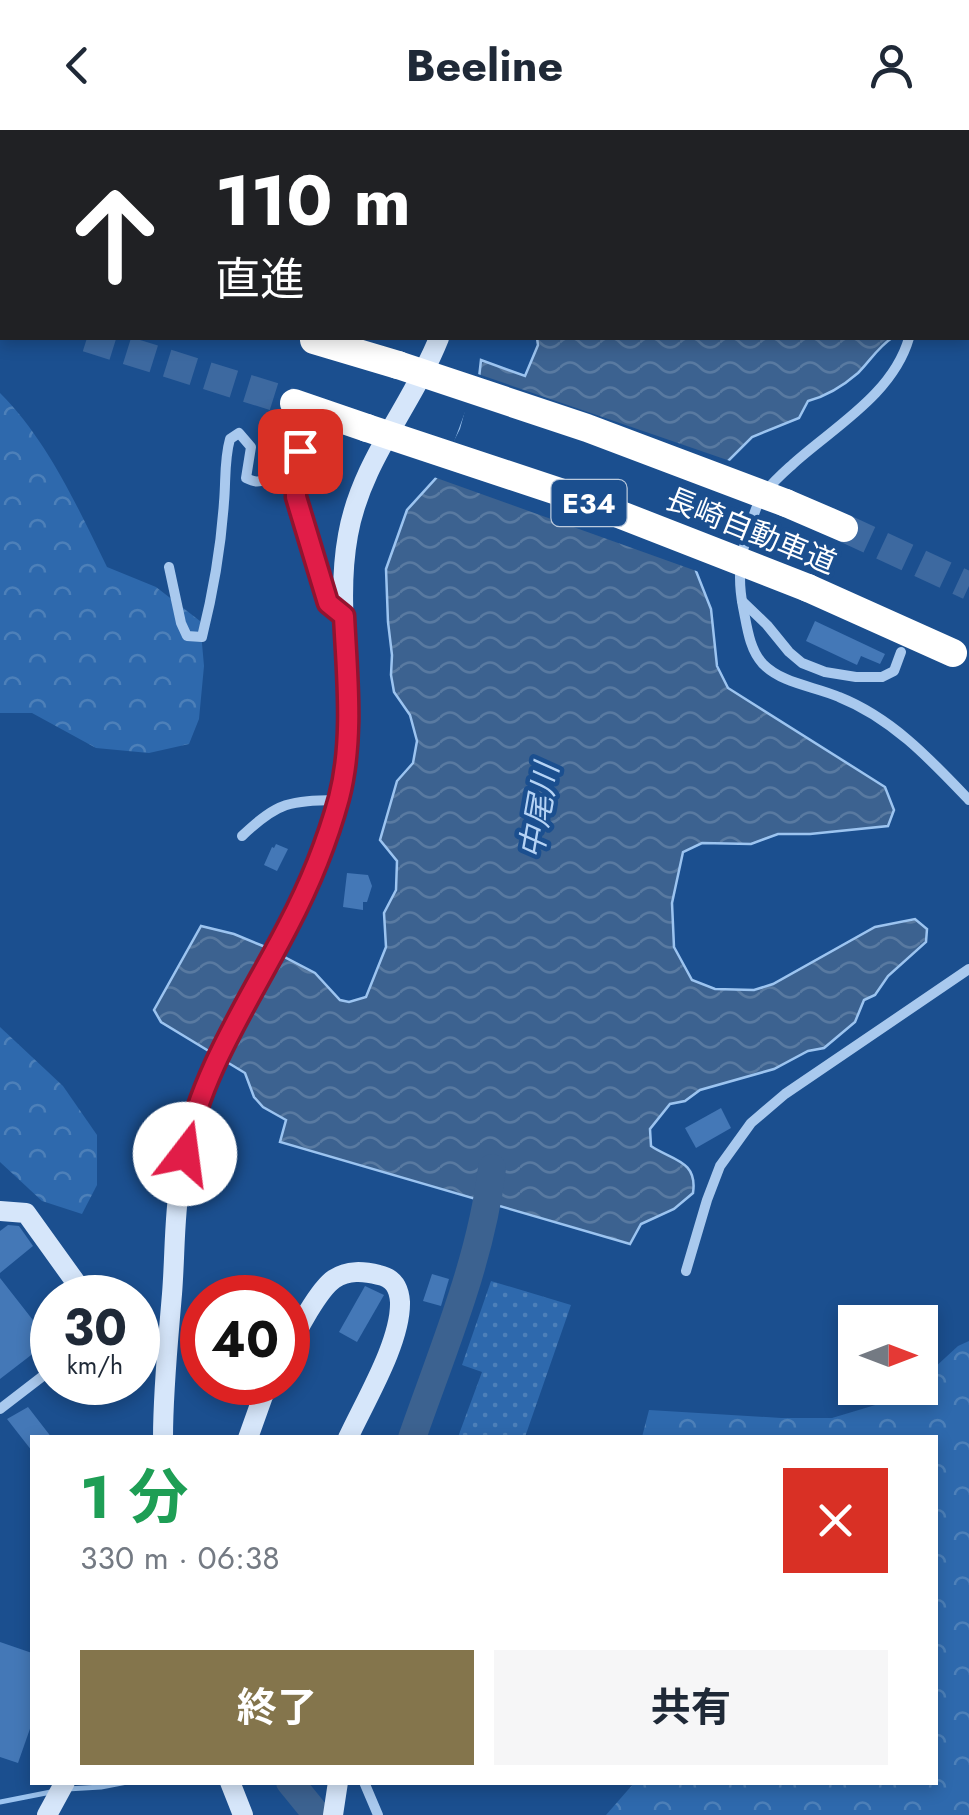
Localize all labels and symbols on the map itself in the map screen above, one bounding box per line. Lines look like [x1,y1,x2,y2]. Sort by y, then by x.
pin [258,409,343,494]
street label: 長崎自動車道 [660,477,843,584]
road number: E34 [552,480,626,526]
water label: 中尾川 [508,757,571,862]
position arrow [133,1102,237,1206]
speed limit sign: 40 [180,1275,310,1405]
north arrow [838,1305,938,1405]

